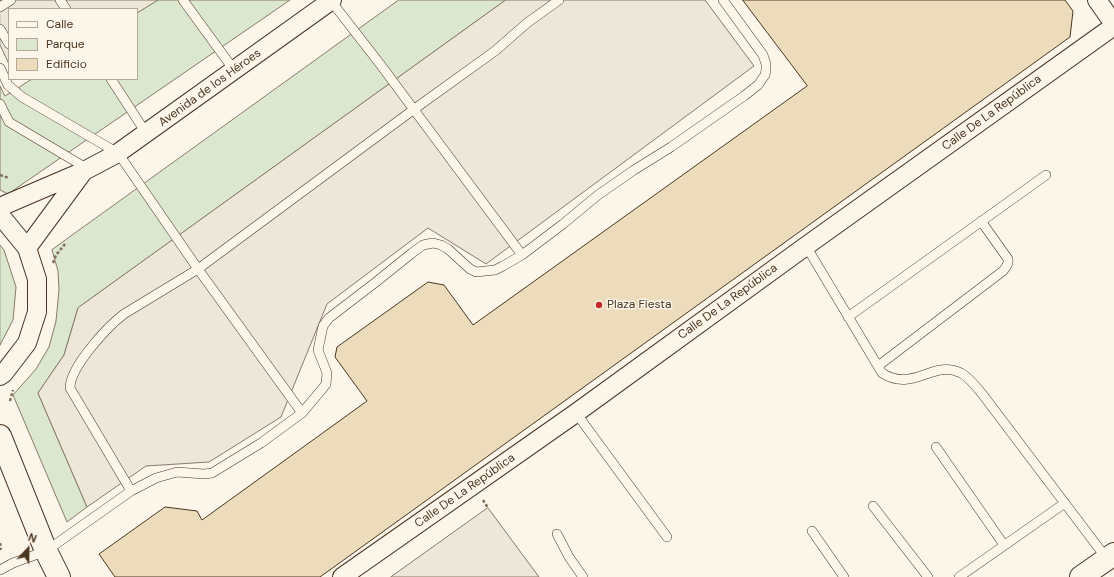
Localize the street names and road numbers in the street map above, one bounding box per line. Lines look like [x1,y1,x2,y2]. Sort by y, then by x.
street label: Avenida de los Héroes [156,46,264,130]
street label: Calle De La República [940,72,1044,154]
street label: Calle De La República [676,261,780,343]
street label: Calle De La República [412,451,518,531]

